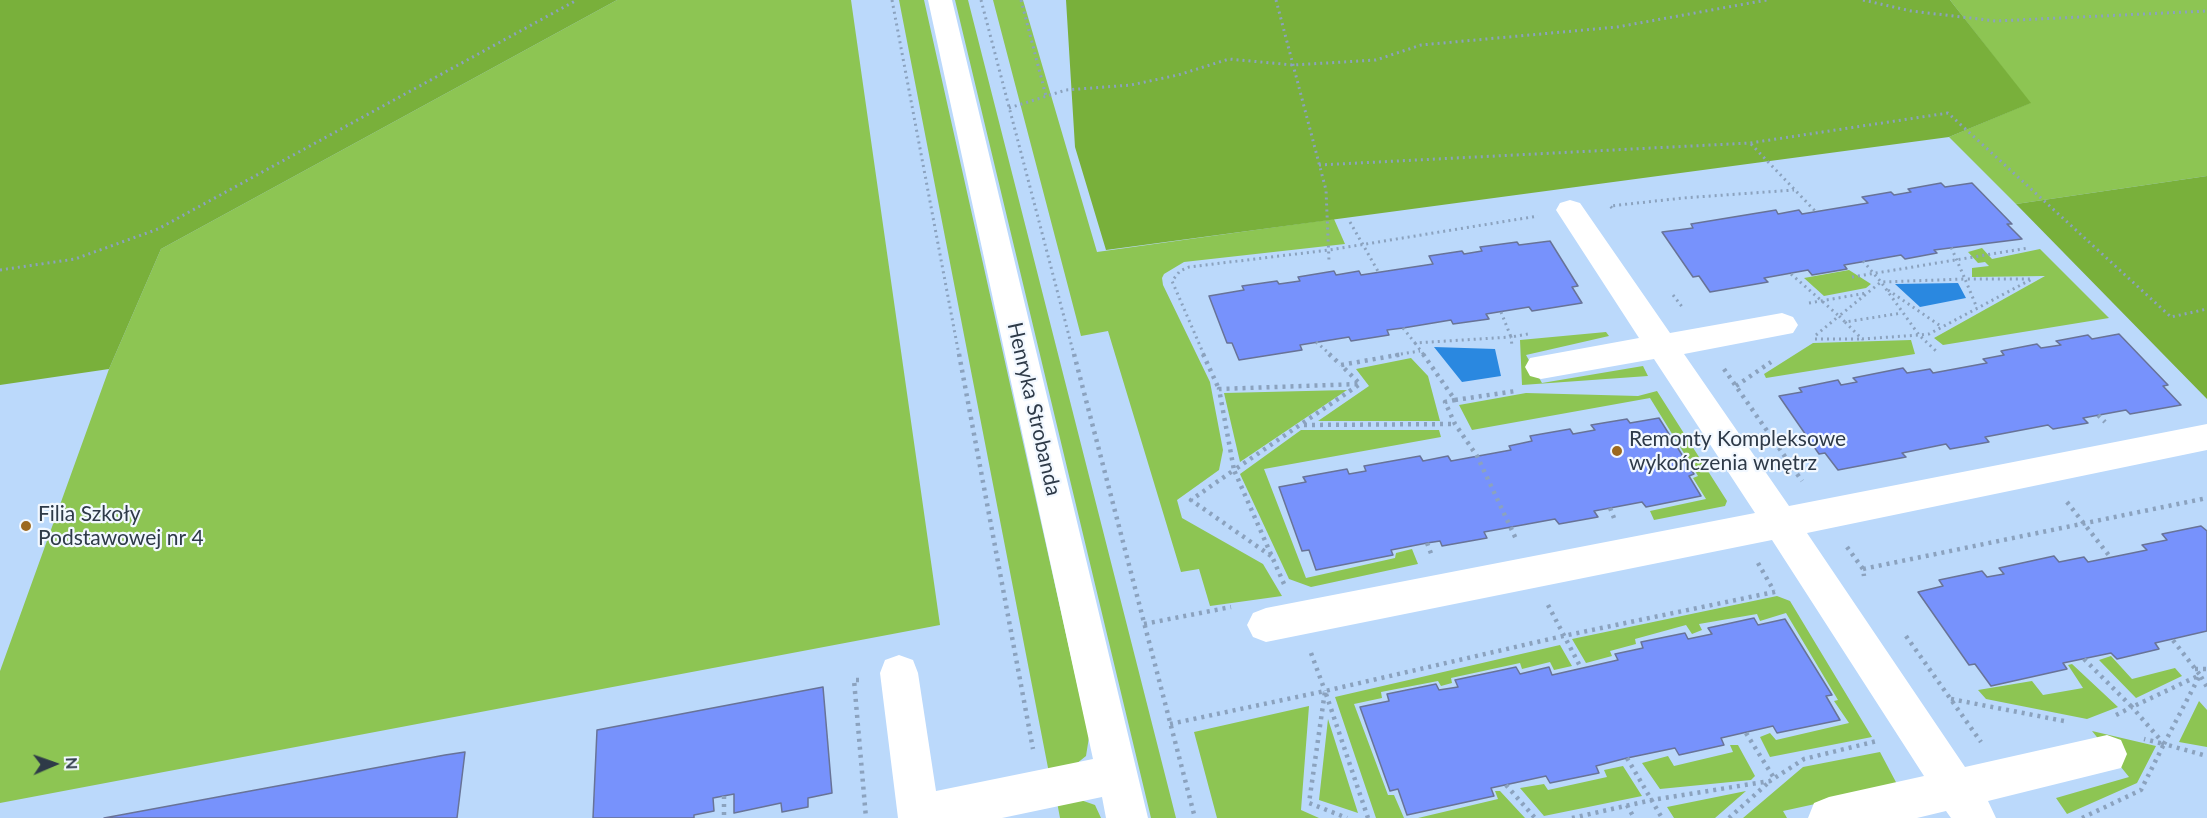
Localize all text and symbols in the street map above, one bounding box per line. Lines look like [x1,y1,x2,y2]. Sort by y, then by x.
street label: Henryka Strobanda [1002,320,1066,498]
place label: Remonty Kompleksowe wykończenia wnętrz [1629,426,1846,476]
marker: Remonty Kompleksowe wykończenia wnętrz [1610,444,1624,458]
place label: Filia Szkoły Podstawowej nr 4 [38,501,204,551]
marker: Filia Szkoły Podstawowej nr 4 [19,519,33,533]
north arrow [24,734,84,794]
text: N [63,757,82,770]

